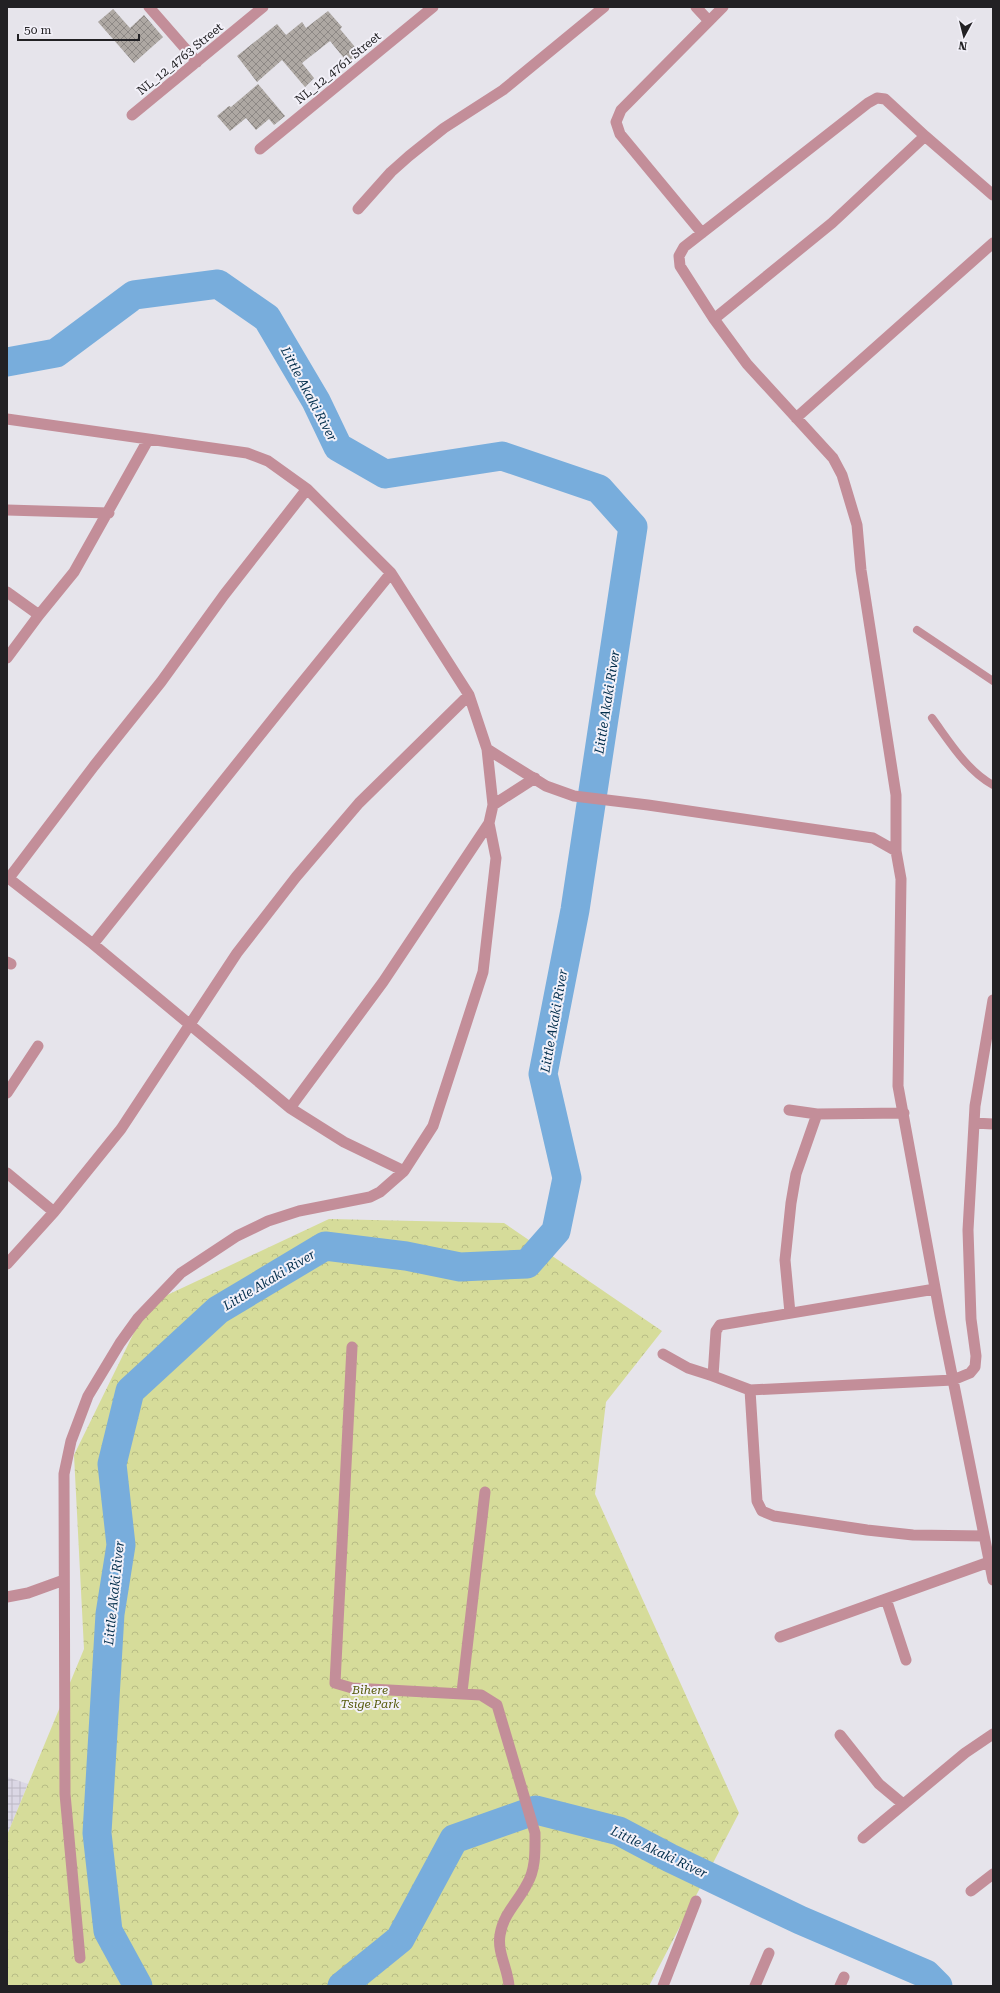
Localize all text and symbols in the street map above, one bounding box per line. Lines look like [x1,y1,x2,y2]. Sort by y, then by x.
scale bar [18,16,139,42]
north arrow [944,16,984,56]
street label: NL_12_4763 Street [134,20,226,98]
text: 50 m [24,23,51,37]
street label: NL_12_4761 Street [292,29,384,107]
text: N [957,38,968,52]
water label: Little Akaki River [277,343,340,444]
water label: Little Akaki River [591,649,623,756]
water label: Little Akaki River [537,968,571,1075]
water label: Little Akaki River [219,1246,318,1314]
water label: Little Akaki River [101,1540,127,1647]
park label: Bihere Tsige Park [340,1683,400,1711]
water label: Little Akaki River [607,1823,710,1881]

